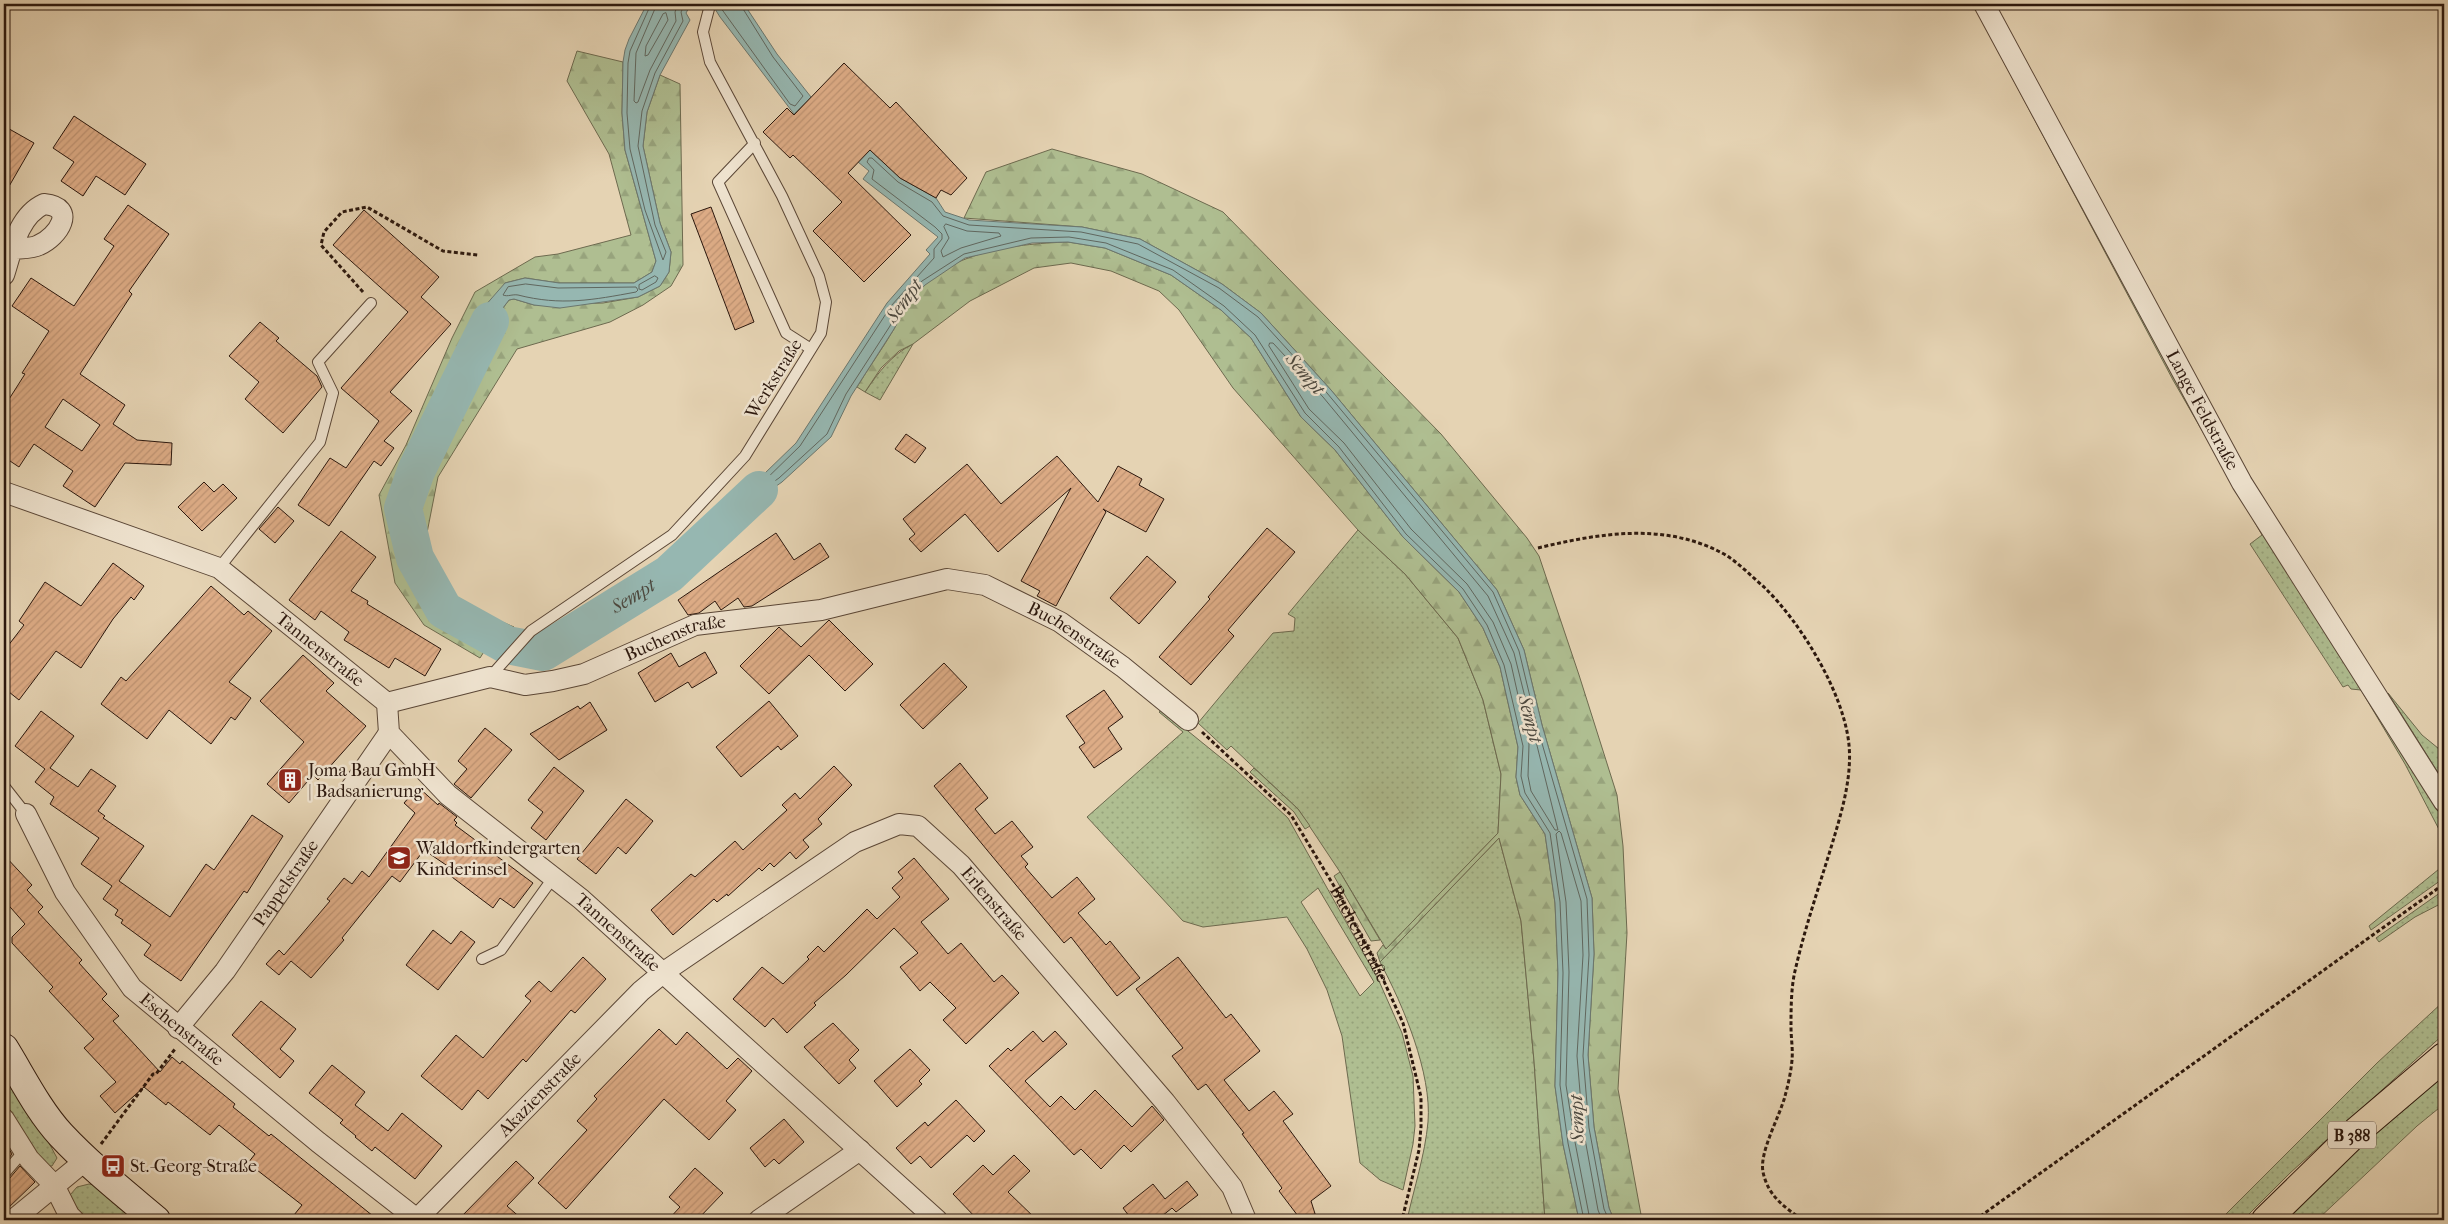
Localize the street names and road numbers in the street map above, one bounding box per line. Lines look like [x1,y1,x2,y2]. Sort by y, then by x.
street label: Werkstraße [741,335,807,424]
street label: Lange Feldstraße [2162,346,2243,474]
street label: Buchenstraße [1024,597,1125,673]
street label: Tannenstraße [272,608,369,691]
street label: Buchenstraße [621,611,727,665]
street label: Pappelstraße [249,835,323,930]
street label: Erlenstraße [957,862,1032,945]
street label: Buchenstraße [1325,881,1394,986]
street label: Tannenstraße [571,889,665,976]
street label: Eschenstraße [136,988,228,1070]
street label: Akazienstraße [493,1048,586,1141]
road number: B 388 [2328,1122,2376,1148]

